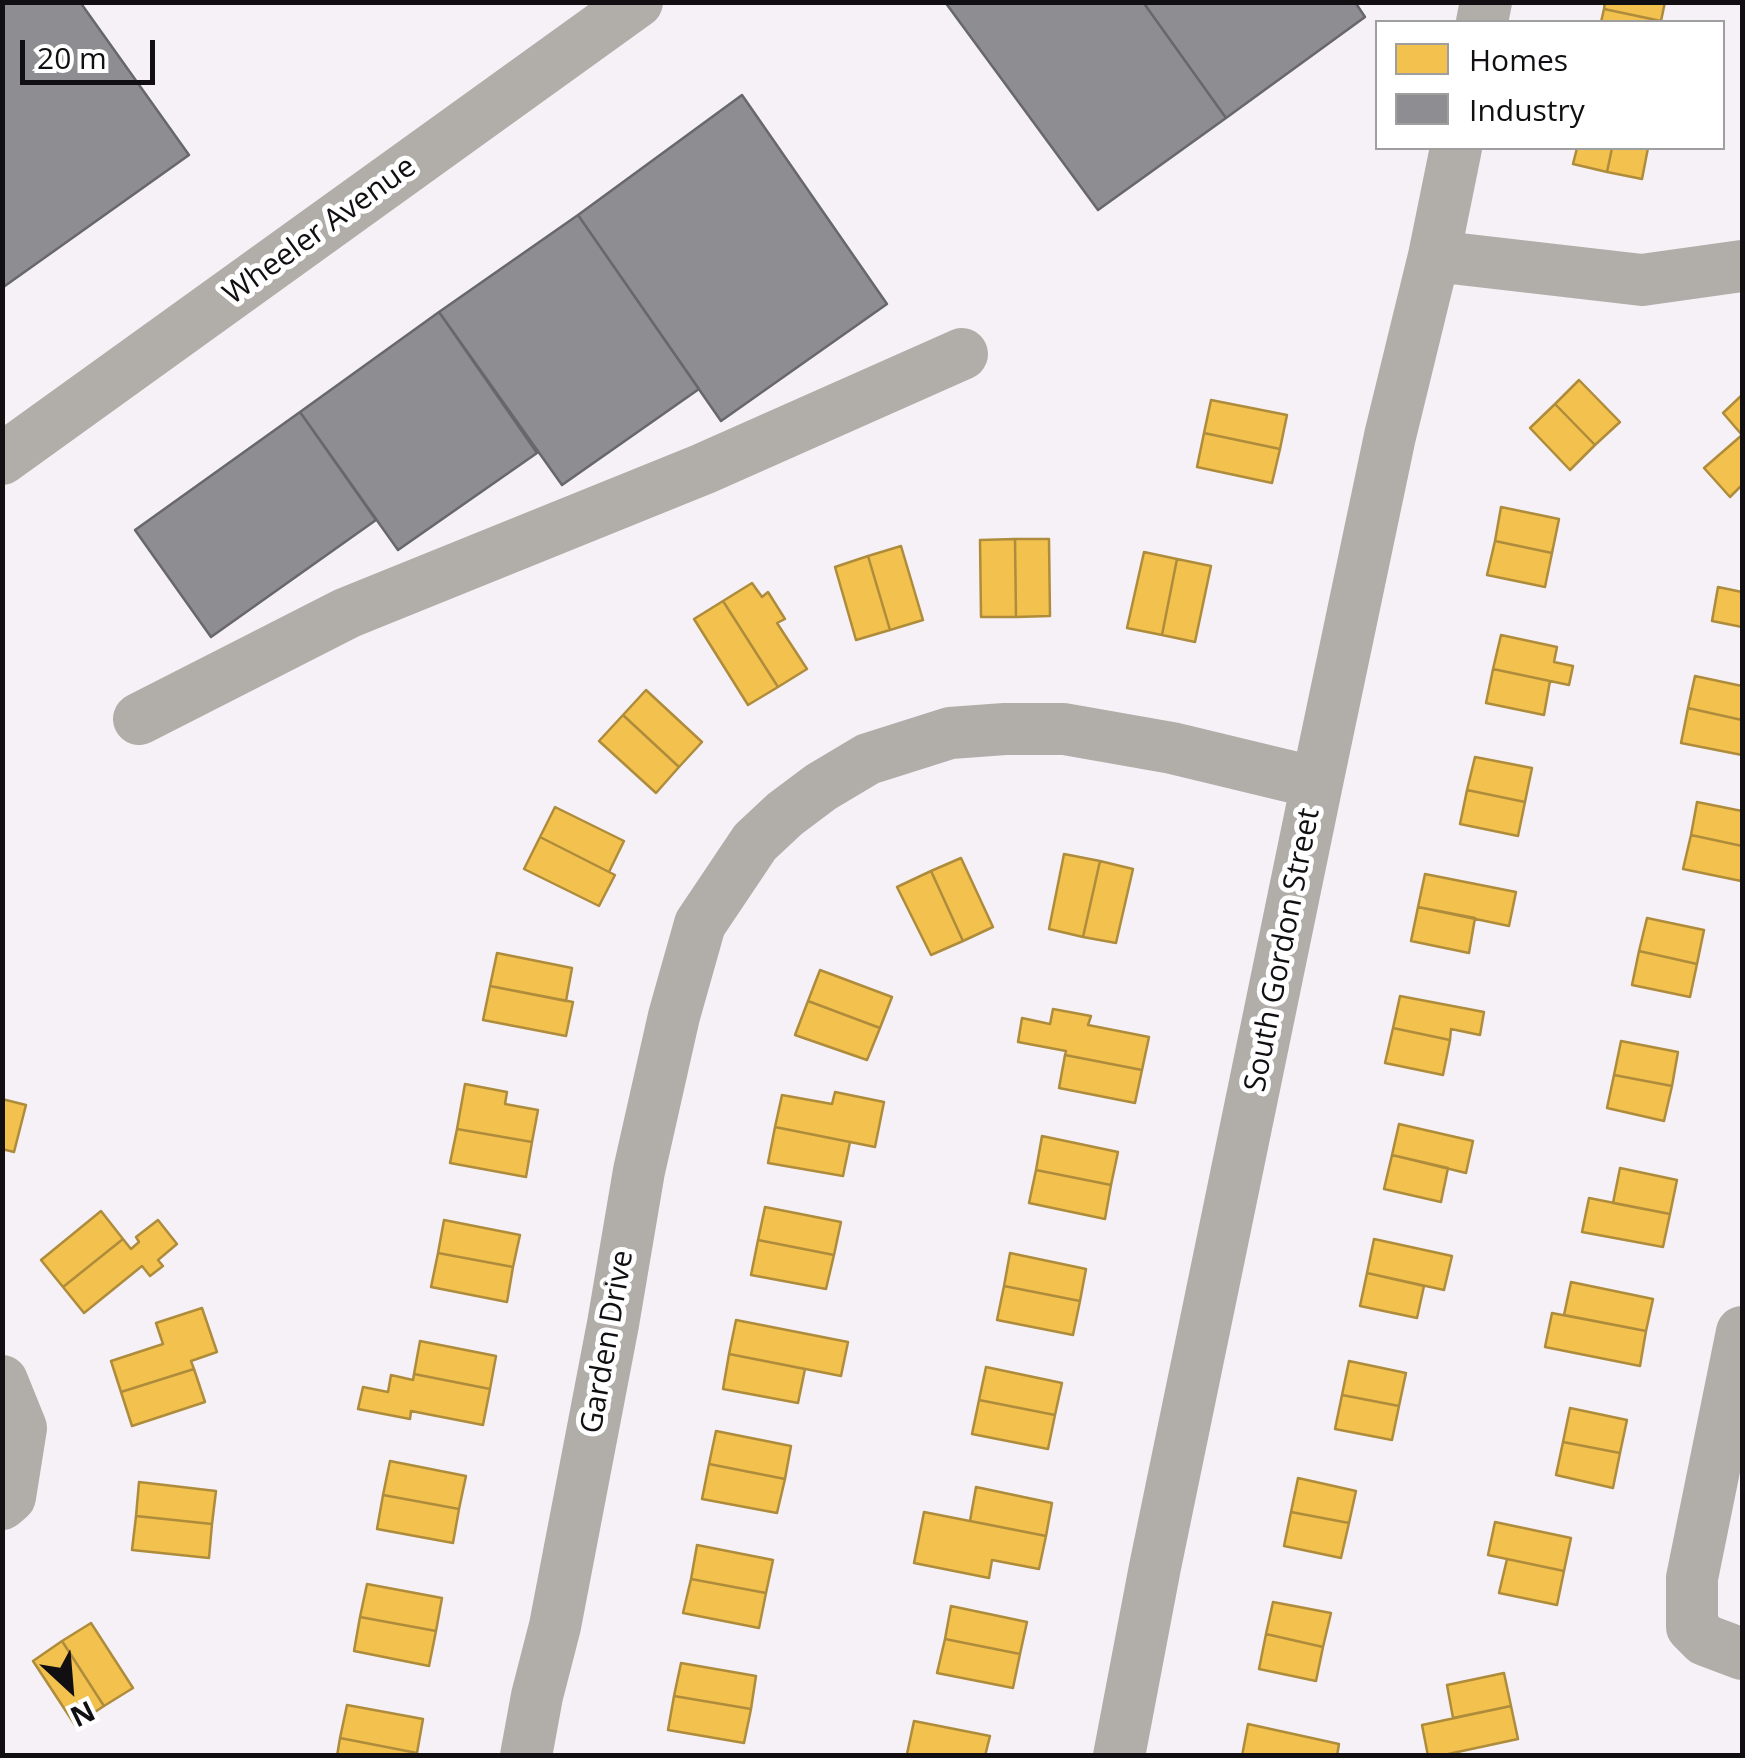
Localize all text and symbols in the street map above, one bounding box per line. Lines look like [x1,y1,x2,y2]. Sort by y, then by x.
scale bar [25,20,160,82]
legend [1375,20,1725,150]
text: 20 m [37,37,107,78]
text: Homes [1469,39,1568,80]
text: Industry [1469,89,1585,130]
street label: Wheeler Avenue [217,149,423,313]
street label: South Gordon Street [1238,805,1328,1095]
street label: Garden Drive [574,1248,642,1436]
north arrow [20,1638,120,1738]
text: N [65,1693,102,1737]

